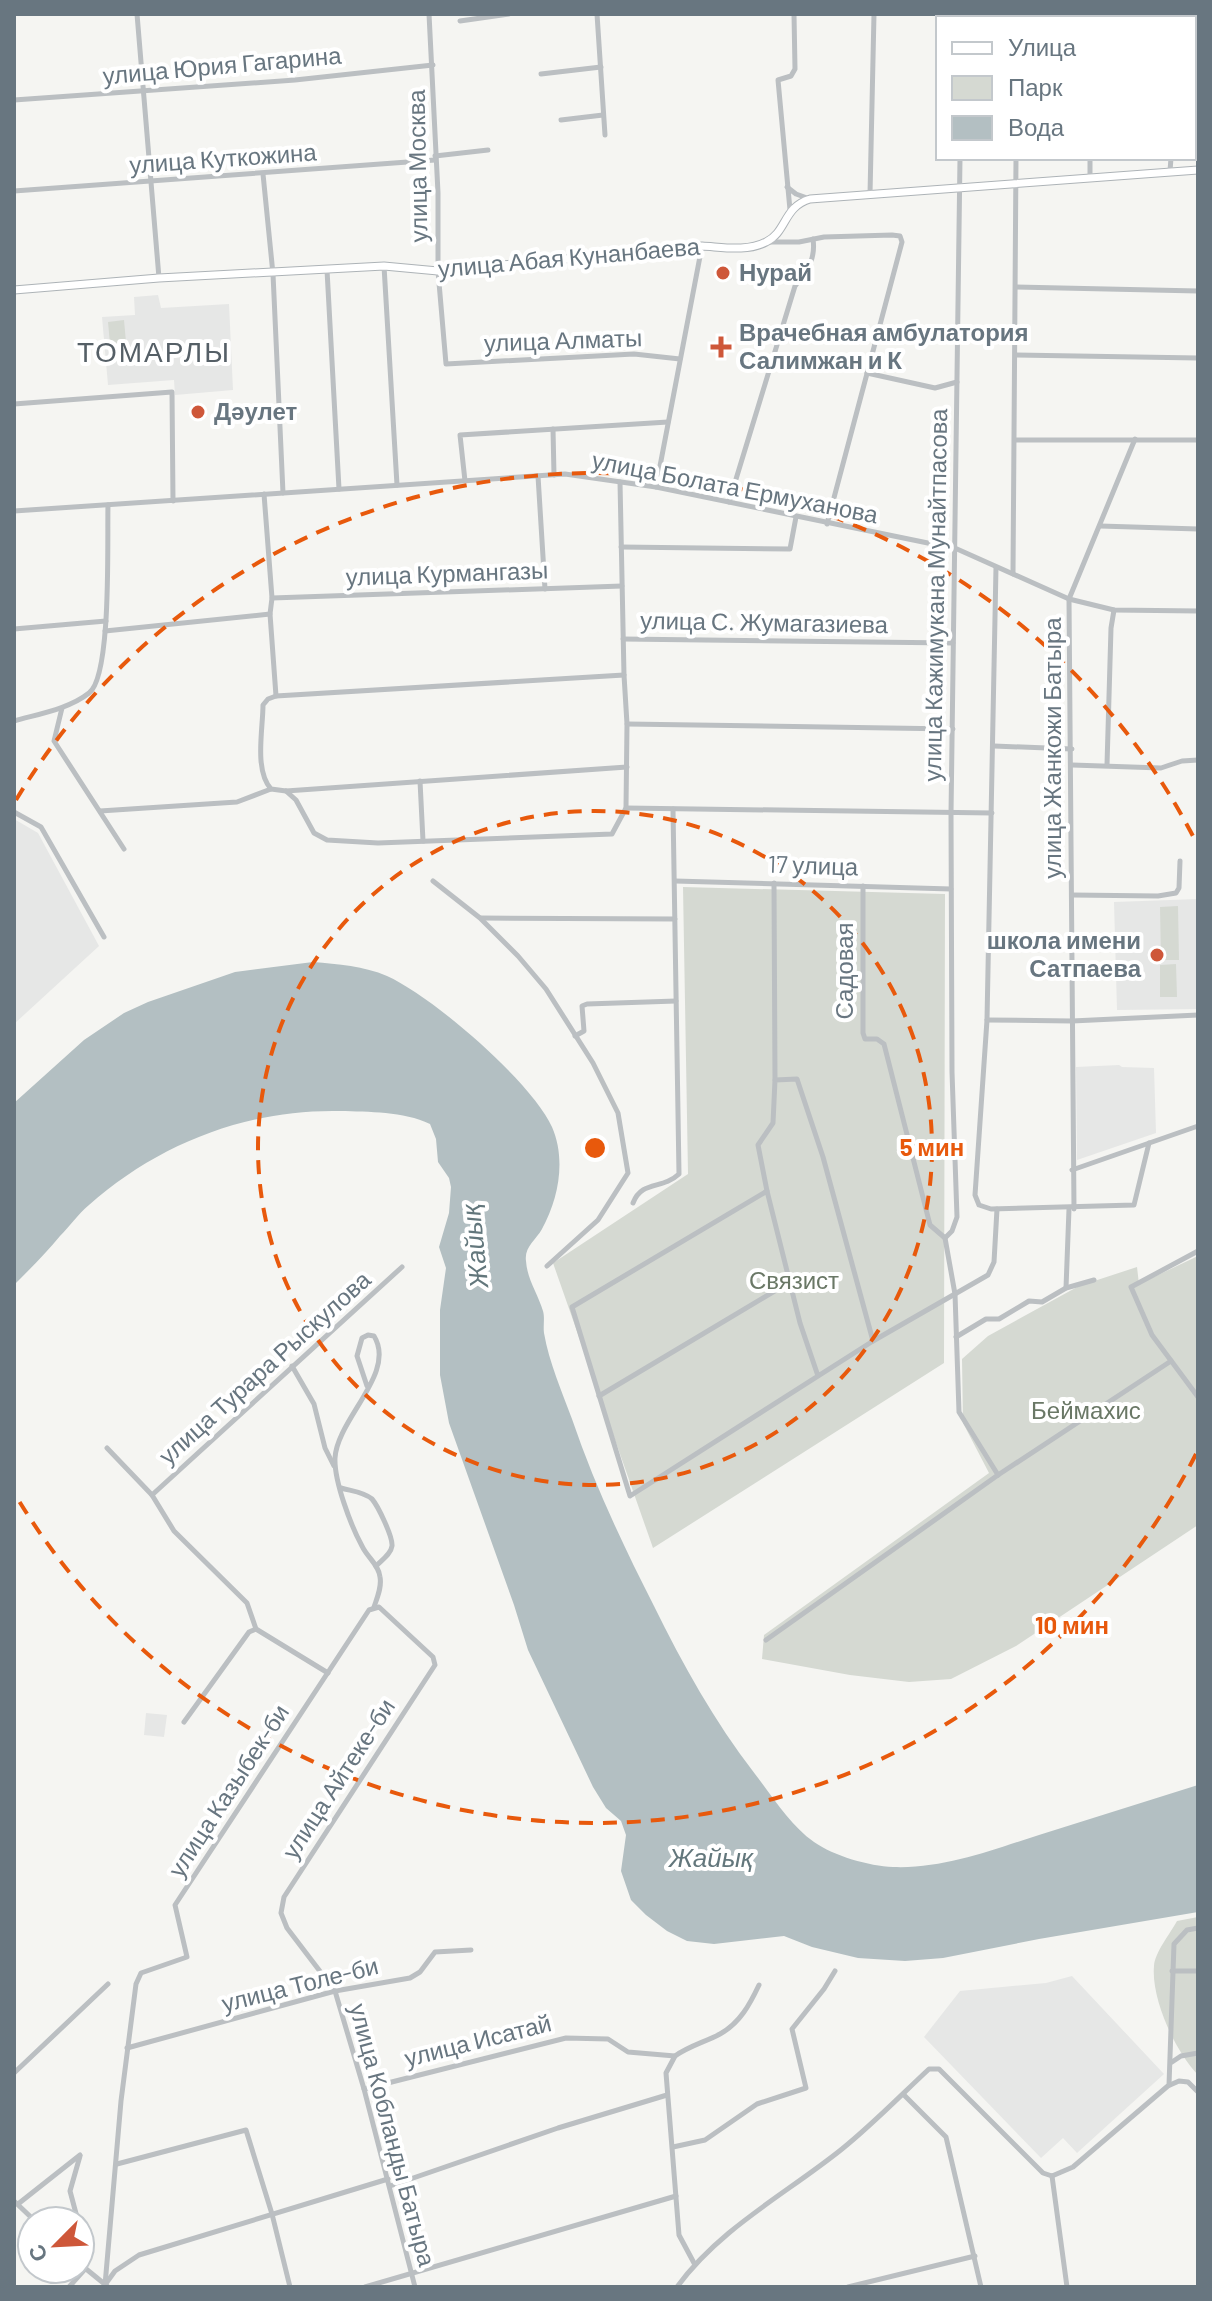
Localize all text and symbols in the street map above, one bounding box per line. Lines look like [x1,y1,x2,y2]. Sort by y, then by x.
legend [936,16,1196,160]
text: Улица [1008,32,1077,61]
street label: улица Юрия Гагарина [101,40,343,89]
text: Парк [1008,72,1063,101]
street label: улица Москва [401,89,432,243]
text: Вода [1008,112,1065,141]
street label: улица Куткожина [128,136,318,179]
street label: улица Абая Кунанбаева [437,231,702,282]
place label: Нурай [739,257,812,286]
marker: Нурай [714,264,732,282]
place label: Врачебная амбулатория Салимжан и К [739,317,1029,374]
street label: улица Алматы [483,322,643,357]
district label: ТОМАРЛЫ [77,334,231,368]
marker: Врачебная амбулатория Салимжан и К [710,336,732,358]
place label: Дәулет [214,396,297,425]
marker: Дәулет [189,403,207,421]
street label: улица Кажимукана Мунайтпасова [917,408,952,782]
street label: улица Болата Ермуханова [590,445,881,529]
street label: улица Курмангазы [345,554,549,591]
street label: улица С. Жумагазиева [640,605,889,638]
street label: улица Жанкожи Батыра [1037,617,1066,879]
street label: 17 улица [767,848,859,881]
street label: Садовая [829,922,858,1020]
place label: школа имени Сатпаева [987,925,1142,982]
marker: школа имени Сатпаева [1148,946,1166,964]
text: 5 мин [900,1132,964,1161]
centre of rings [581,1134,609,1162]
water label: Жайық [454,1201,494,1292]
street label: улица Турара Рыскулова [152,1264,376,1470]
park label: Связист [749,1265,839,1294]
park label: Беймахис [1031,1395,1141,1424]
text: 10 мин [1035,1610,1109,1639]
street label: улица Айтеке-би [275,1693,400,1864]
street label: улица Казыбек-би [161,1698,294,1882]
water label: Жайық [667,1841,755,1872]
street label: улица Толе-би [218,1950,381,2017]
street label: улица Кобланды Батыра [344,2000,443,2270]
street label: улица Исатай [401,2007,554,2072]
north arrow [16,2205,96,2285]
text: С [22,2241,52,2266]

